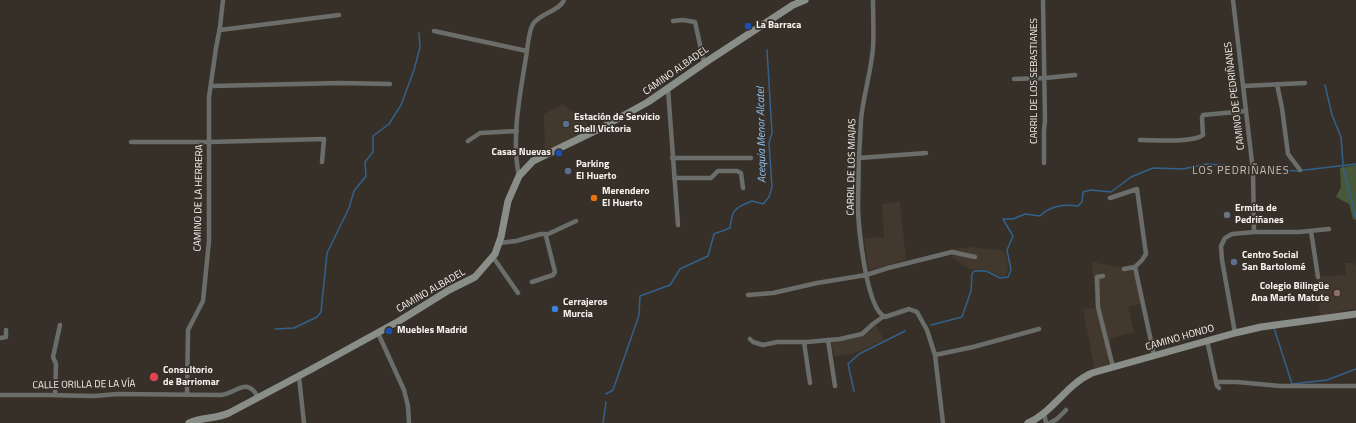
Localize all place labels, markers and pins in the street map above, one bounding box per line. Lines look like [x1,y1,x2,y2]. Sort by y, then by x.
place label: La Barraca [756,20,801,32]
marker: La Barraca [743,21,753,31]
place label: Estación de Servicio Shell Victoria [574,112,660,136]
marker: Estación de Servicio Shell Victoria [561,119,571,129]
place label: Casas Nuevas [491,147,551,159]
marker: Casas Nuevas [554,148,564,158]
place label: Parking El Huerto [576,159,617,182]
marker: Parking El Huerto [563,166,573,176]
place label: Merendero El Huerto [602,186,650,210]
marker: Merendero El Huerto [589,193,599,203]
place label: Ermita de Pedriñanes [1235,203,1284,226]
marker: Ermita de Pedriñanes [1222,210,1232,220]
place label: Centro Social San Bartolomé [1242,250,1306,274]
marker: Centro Social San Bartolomé [1229,257,1239,267]
place label: Colegio Bilingüe Ana María Matute [1251,281,1329,304]
marker: Colegio Bilingüe Ana María Matute [1332,288,1342,298]
place label: Cerrajeros Murcia [563,297,607,320]
marker: Cerrajeros Murcia [550,304,560,314]
place label: Muebles Madrid [397,325,467,337]
marker: Muebles Madrid [384,326,394,336]
place label: Consultorio de Barriomar [163,365,220,388]
marker: Consultorio de Barriomar [148,371,160,383]

